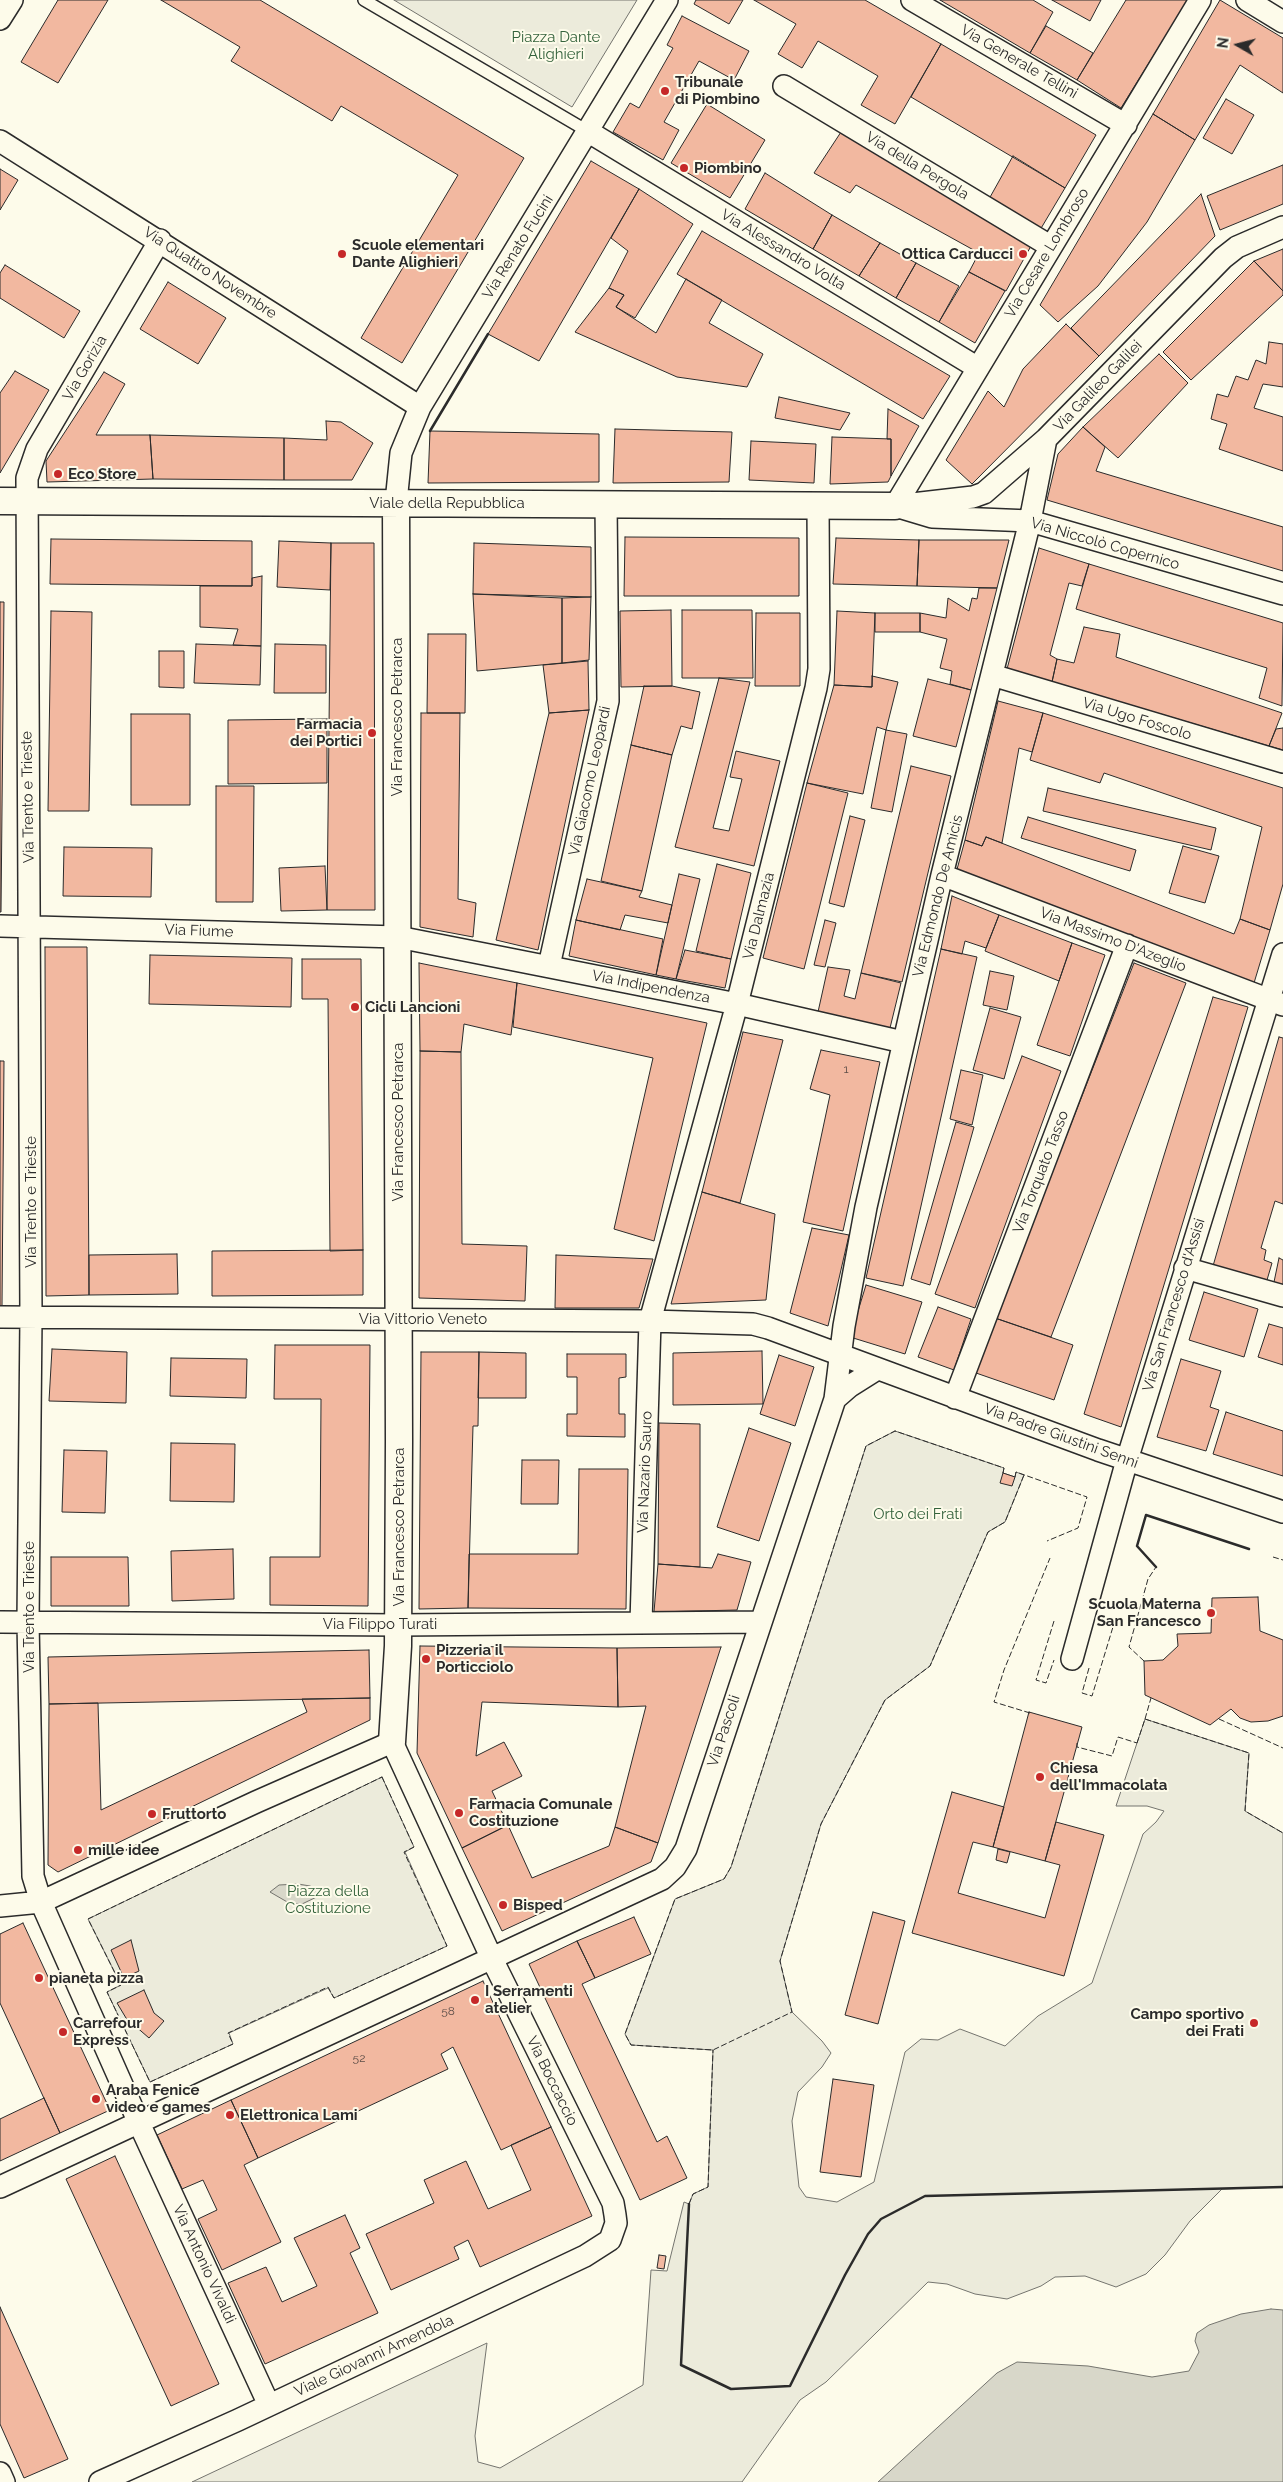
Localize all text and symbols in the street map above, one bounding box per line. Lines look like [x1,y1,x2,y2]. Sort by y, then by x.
north arrow [1213,20,1263,70]
street label: Via Generale Tellini [957,21,1081,103]
park label: Piazza Dante Alighieri [512,28,600,63]
text: N [1214,37,1232,49]
place label: Tribunale di Piombino [675,73,760,108]
marker: Tribunale di Piombino [659,85,671,97]
street label: Via della Pergola [862,128,972,204]
place label: Piombino [694,159,762,177]
marker: Piombino [678,162,690,174]
street label: Via Cesare Lombroso [1001,185,1093,321]
street label: Via Renato Fucini [479,192,557,302]
street label: Via Alessandro Volta [717,206,849,294]
street label: Via Quattro Novembre [140,223,280,323]
place label: Scuole elementari Dante Alighieri [352,236,484,271]
place label: Ottica Carducci [901,245,1013,263]
marker: Scuole elementari Dante Alighieri [336,248,348,260]
marker: Ottica Carducci [1017,248,1029,260]
street label: Via Gorizia [59,332,111,404]
street label: Via Galileo Galilei [1050,337,1146,435]
place label: Eco Store [68,465,136,483]
marker: Eco Store [52,468,64,480]
street label: Viale della Repubblica [369,494,525,512]
street label: Via Niccolò Copernico [1028,514,1182,574]
street label: Via Francesco Petrarca [388,638,406,796]
street label: Via Ugo Foscolo [1080,694,1194,744]
street label: Via Giacomo Leopardi [565,704,615,858]
place label: Farmacia dei Portici [290,715,362,750]
marker: Farmacia dei Portici [366,727,378,739]
street label: Via Trento e Trieste [18,731,38,863]
street label: Via Edmondo De Amicis [909,813,967,979]
street label: Via Dalmazia [739,871,779,961]
street label: Via Massimo D'Azeglio [1037,904,1189,976]
street label: Via Fiume [164,921,234,941]
street label: Via Indipendenza [591,967,711,1007]
place label: Cicli Lancioni [365,998,460,1016]
marker: Cicli Lancioni [349,1001,361,1013]
street label: Via Francesco Petrarca [389,1043,407,1201]
house number: 1 [843,1062,849,1076]
street label: Via Torquato Tasso [1009,1108,1073,1236]
street label: Via Trento e Trieste [22,1136,40,1268]
street label: Via San Francesco d'Assisi [1139,1216,1209,1394]
street label: Via Vittorio Veneto [359,1310,487,1328]
street label: Via Padre Giustini Senni [981,1400,1141,1472]
street label: Via Nazario Sauro [634,1411,656,1533]
street label: Via Francesco Petrarca [390,1448,408,1606]
park label: Orto dei Frati [873,1505,963,1523]
street label: Via Trento e Trieste [20,1541,38,1673]
place label: Scuola Materna San Francesco [1088,1595,1201,1630]
marker: Scuola Materna San Francesco [1205,1607,1217,1619]
street label: Via Filippo Turati [323,1615,437,1633]
place label: Pizzeria il Porticciolo [436,1641,513,1676]
marker: Pizzeria il Porticciolo [420,1653,432,1665]
street label: Via Pascoli [704,1693,744,1769]
place label: Chiesa dell'Immacolata [1050,1759,1167,1794]
marker: Chiesa dell'Immacolata [1034,1771,1046,1783]
place label: Farmacia Comunale Costituzione [469,1795,612,1830]
place label: Fruttorto [162,1805,226,1823]
marker: Farmacia Comunale Costituzione [453,1807,465,1819]
marker: Fruttorto [146,1808,158,1820]
place label: mille idee [88,1841,159,1859]
marker: mille idee [72,1844,84,1856]
park label: Piazza della Costituzione [285,1882,371,1917]
place label: Bisped [513,1896,563,1914]
marker: Bisped [497,1899,509,1911]
place label: pianeta pizza [49,1969,144,1987]
marker: pianeta pizza [33,1972,45,1984]
place label: I Serramenti atelier [485,1982,573,2017]
marker: I Serramenti atelier [469,1994,481,2006]
house number: 58 [441,2004,455,2018]
place label: Campo sportivo dei Frati [1130,2005,1244,2040]
place label: Carrefour Express [73,2014,142,2049]
marker: Campo sportivo dei Frati [1248,2017,1260,2029]
marker: Carrefour Express [57,2026,69,2038]
street label: Via Boccaccio [523,2033,581,2129]
house number: 52 [353,2051,365,2065]
place label: Araba Fenice video e games [106,2081,210,2116]
marker: Araba Fenice video e games [90,2093,102,2105]
place label: Elettronica Lami [240,2106,358,2124]
marker: Elettronica Lami [224,2109,236,2121]
street label: Via Antonio Vivaldi [169,2202,239,2326]
street label: Viale Giovanni Amendola [292,2311,456,2401]

